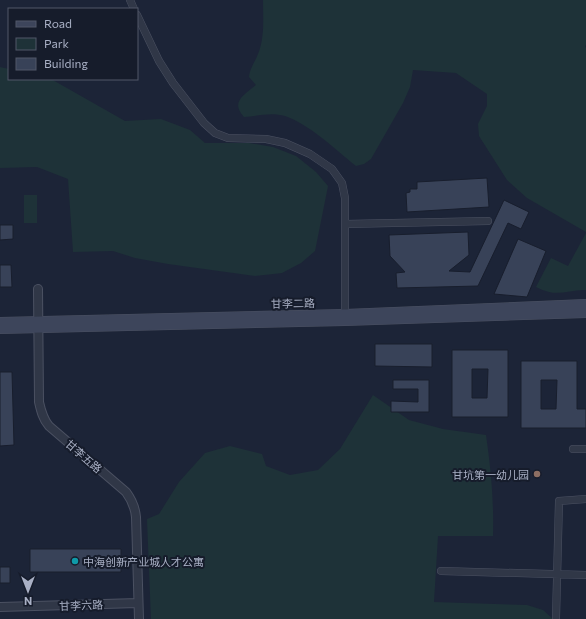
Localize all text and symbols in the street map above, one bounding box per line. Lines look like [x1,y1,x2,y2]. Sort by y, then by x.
legend [8,8,138,80]
text: Road [44,16,72,30]
text: Park [44,36,70,50]
text: Building [44,56,88,70]
street label: 甘李二路 [271,296,315,310]
street label: 甘李五路 [63,437,105,475]
place label: 甘坑第一幼儿园 [452,468,529,481]
marker: 甘坑第一幼儿园 [532,469,542,479]
place label: 中海创新产业城人才公寓 [83,555,204,568]
marker: 中海创新产业城人才公寓 [70,556,80,566]
north arrow [8,571,48,611]
text: N [24,595,32,608]
street label: 甘李六路 [59,598,103,612]

